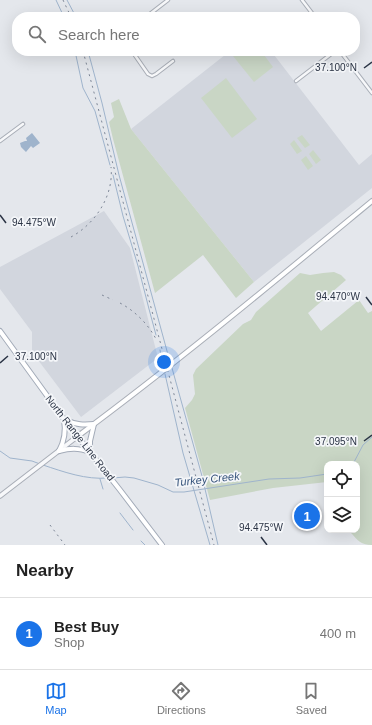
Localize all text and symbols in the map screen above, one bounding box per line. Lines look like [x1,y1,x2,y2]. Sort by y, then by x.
search box [12,12,360,56]
icon: search [26,23,48,45]
text: Search here [58,26,140,43]
text: 37.100°N [315,62,357,73]
text: 94.475°W [12,217,57,228]
text: 94.470°W [316,291,361,302]
text: 37.100°N [15,351,57,362]
your location [154,352,174,372]
street label: North Range Line Road [43,393,117,483]
text: 37.095°N [315,436,357,447]
map controls [324,461,360,533]
button: locate [324,461,360,497]
water label: Turkey Creek [174,470,241,488]
button: layers [324,497,360,533]
pin: 1 [294,501,320,531]
text: 94.475°W [239,522,284,533]
text: Nearby [16,561,74,580]
text: Best Buy [54,618,119,635]
text: 1 [25,626,33,641]
text: 400 m [320,626,356,641]
text: Shop [54,635,84,650]
tab: Map [45,680,67,716]
tab: Directions [157,680,206,716]
tab: Saved [296,680,327,716]

